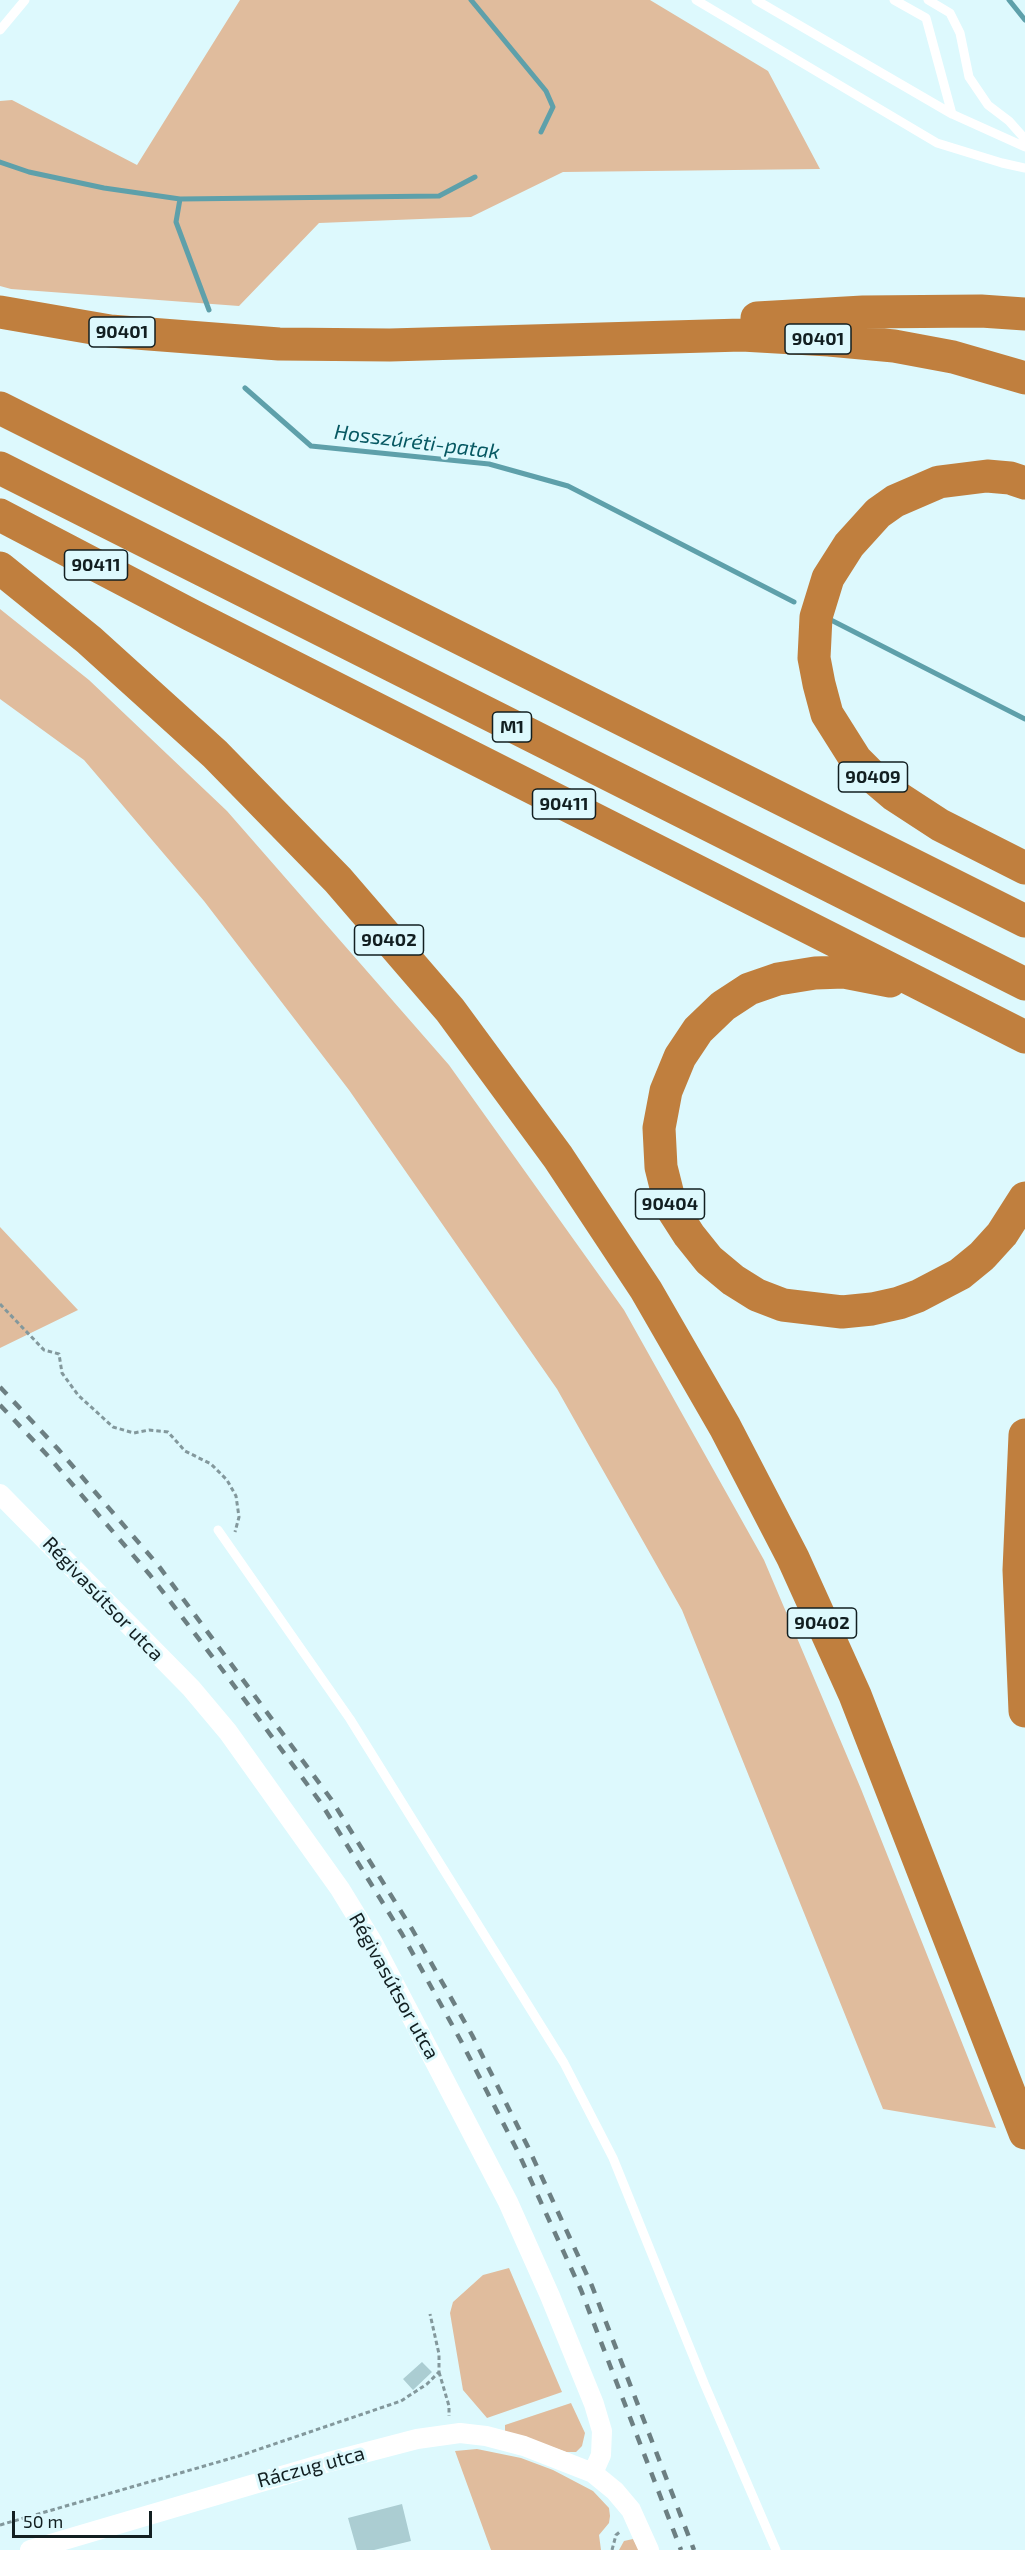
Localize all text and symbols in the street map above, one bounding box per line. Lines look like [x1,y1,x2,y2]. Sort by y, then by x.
road number: 90401 [89,317,155,347]
road number: 90401 [785,324,851,354]
water label: Hosszúréti-patak [333,419,501,465]
road number: 90411 [64,550,128,580]
road number: M1 [492,712,532,742]
road number: 90409 [838,762,908,792]
road number: 90411 [532,789,596,819]
road number: 90402 [354,925,424,955]
road number: 90404 [636,1189,704,1219]
street label: Régivasútsor utca [38,1532,168,1666]
road number: 90402 [788,1608,856,1638]
street label: Régivasútsor utca [344,1909,444,2063]
street label: Ráczug utca [255,2441,367,2493]
scale bar [15,2499,154,2537]
text: 50 m [23,2510,63,2532]

